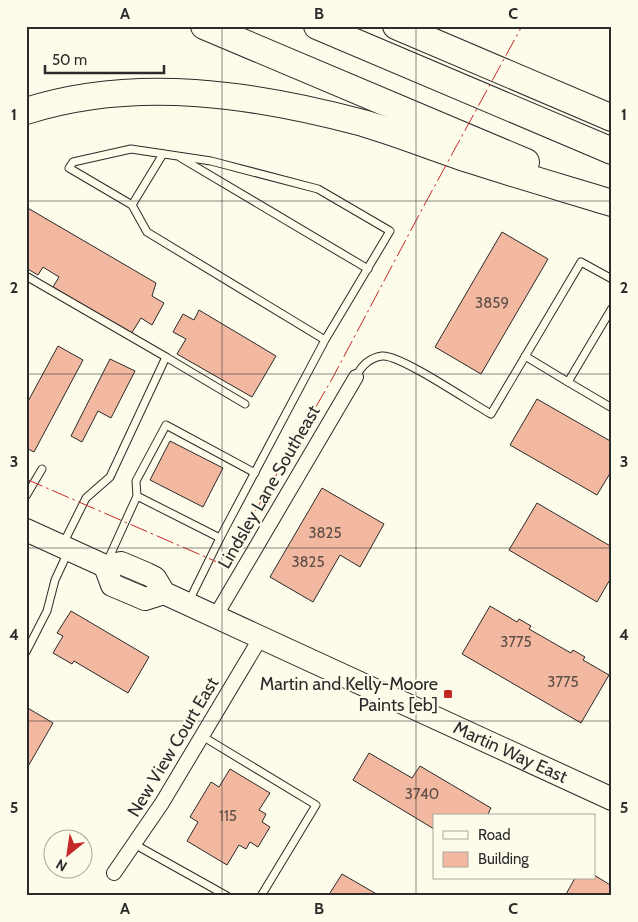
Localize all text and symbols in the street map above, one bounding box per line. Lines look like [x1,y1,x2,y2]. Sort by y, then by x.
text: A [120,4,130,23]
text: B [314,4,324,23]
text: C [508,4,518,23]
scale bar [45,42,164,74]
text: 50 m [52,51,87,69]
text: 1 [11,105,17,124]
text: 1 [621,105,627,124]
text: 2 [10,278,18,297]
text: 2 [620,278,628,297]
house number: 3859 [475,294,509,312]
street label: Lindsley Lane Southeast [213,401,325,573]
text: 3 [10,452,18,471]
text: 3 [620,452,628,471]
house number: 3825 [308,524,342,542]
house number: 3825 [291,553,325,571]
text: 4 [9,625,19,644]
text: 4 [619,625,629,644]
house number: 3775 [500,633,532,651]
street label: New View Court East [123,673,223,821]
place label: Martin and Kelly-Moore Paints [eb] [260,673,438,716]
house number: 3775 [547,673,579,691]
marker: Martin and Kelly-Moore Paints [eb] [442,688,454,700]
street label: Martin Way East [450,717,571,788]
house number: 3740 [405,785,439,803]
text: 5 [10,798,18,817]
text: 5 [620,798,628,817]
house number: 115 [219,807,237,825]
legend [433,814,596,880]
text: Road [478,826,511,844]
north arrow [42,830,92,880]
text: Building [478,850,529,868]
text: N [53,855,70,876]
text: A [120,899,130,918]
text: B [314,899,324,918]
text: C [508,899,518,918]

